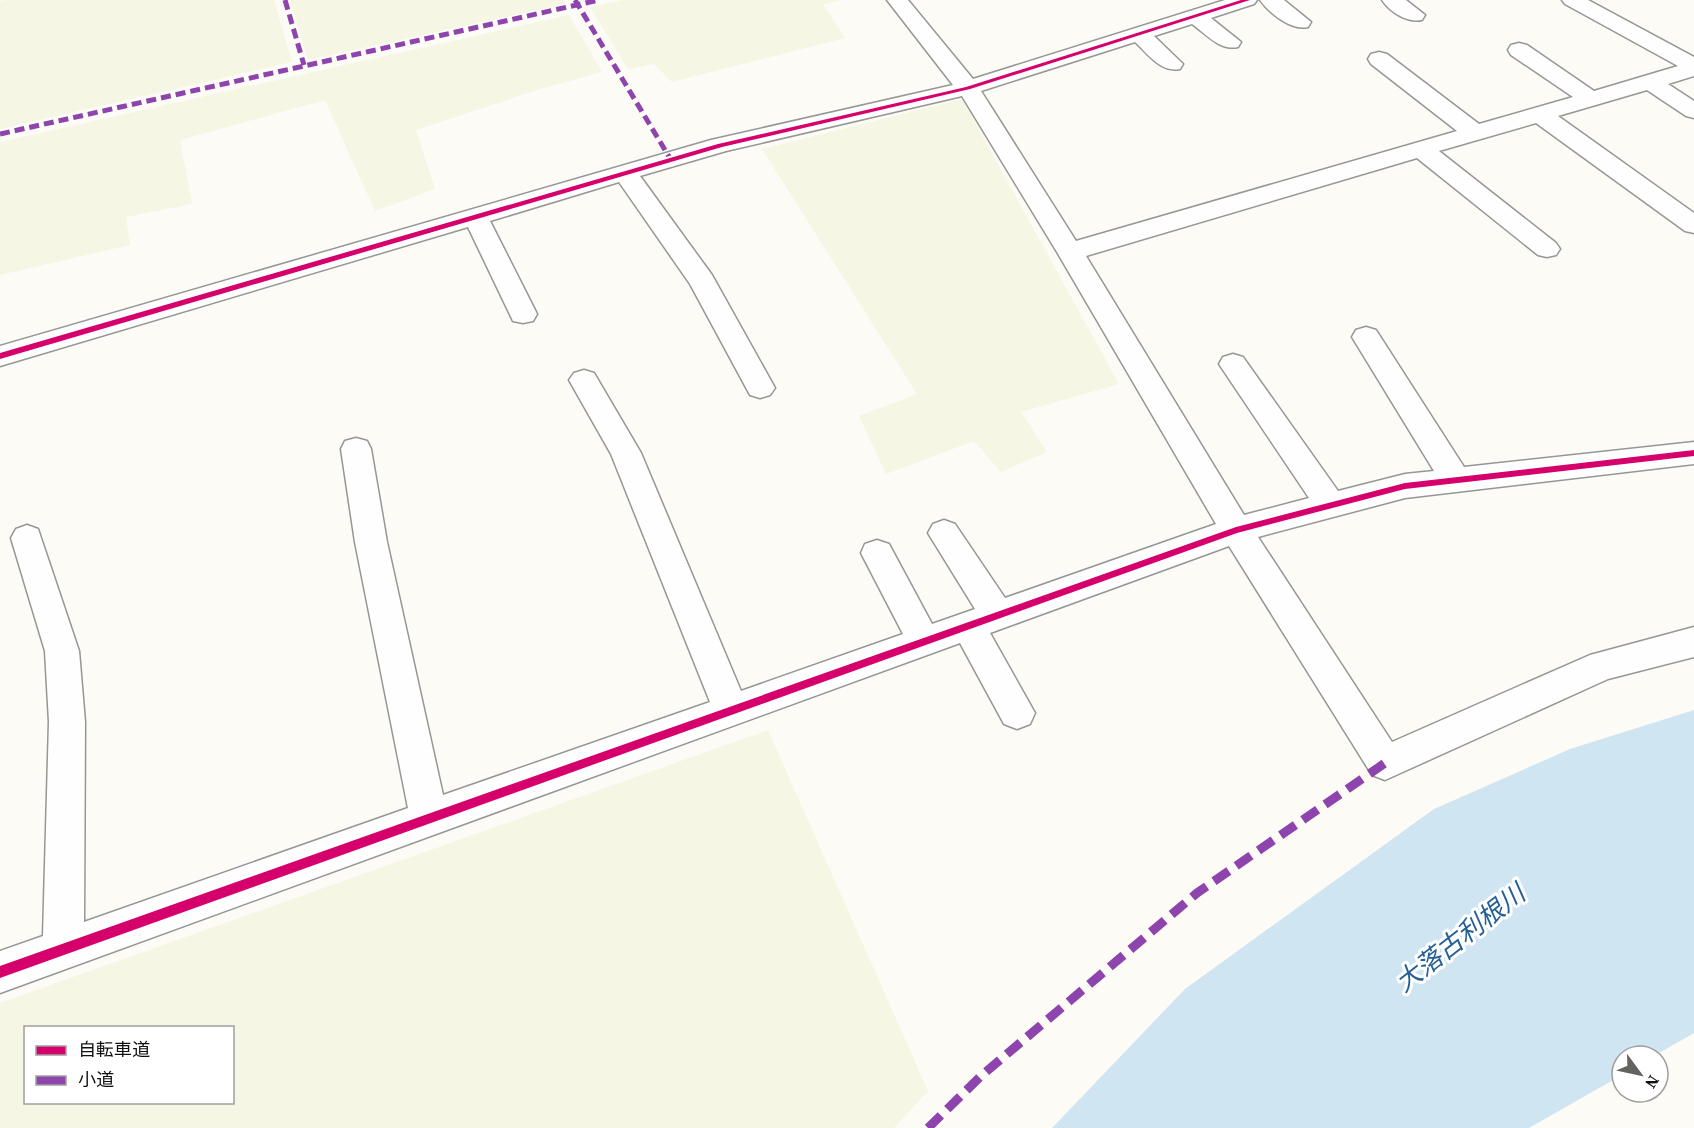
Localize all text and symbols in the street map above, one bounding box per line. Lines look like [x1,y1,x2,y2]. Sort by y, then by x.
water label: 大落古利根川 [1387,874,1535,1000]
legend [24,1026,234,1104]
text: 自転車道 [78,1037,150,1062]
north arrow [1610,1044,1670,1104]
text: 小道 [78,1067,114,1092]
text: N [1640,1071,1665,1093]

